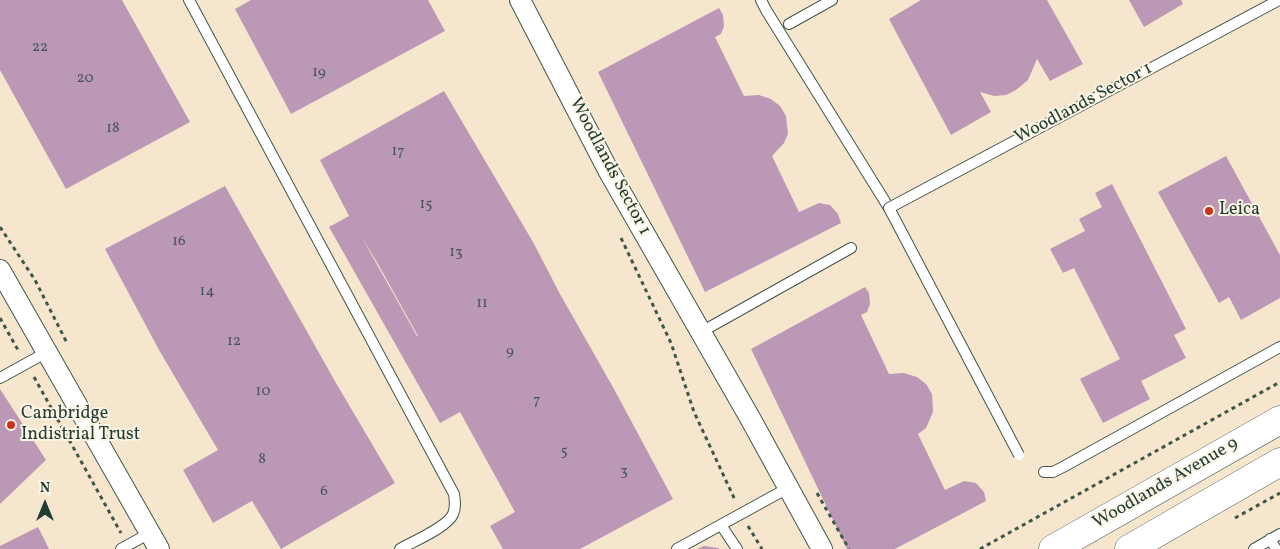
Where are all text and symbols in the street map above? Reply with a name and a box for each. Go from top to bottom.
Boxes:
house number: 22 [32,39,48,57]
street label: Woodlands Sector 1 [1011,59,1157,149]
house number: 19 [312,64,326,82]
house number: 20 [77,70,93,88]
street label: Woodlands Sector 1 [564,94,654,240]
house number: 18 [106,120,120,138]
house number: 17 [391,143,405,161]
house number: 15 [419,196,433,214]
place label: Leica [1219,200,1260,222]
marker: Leica [1203,205,1215,217]
house number: 16 [172,233,186,251]
house number: 13 [449,244,463,262]
house number: 14 [200,283,214,301]
house number: 11 [476,295,488,313]
house number: 12 [227,333,241,351]
house number: 9 [506,343,514,361]
house number: 10 [256,383,270,401]
house number: 7 [533,392,541,410]
place label: Cambridge Indistrial Trust [21,404,140,446]
marker: Cambridge Indistrial Trust [5,419,17,431]
street label: Woodlands Avenue 9 [1089,434,1243,534]
house number: 5 [560,443,568,461]
house number: 8 [258,451,266,469]
house number: 3 [620,463,628,481]
north arrow [20,479,70,529]
text: N [40,479,50,498]
house number: 6 [320,483,328,501]

